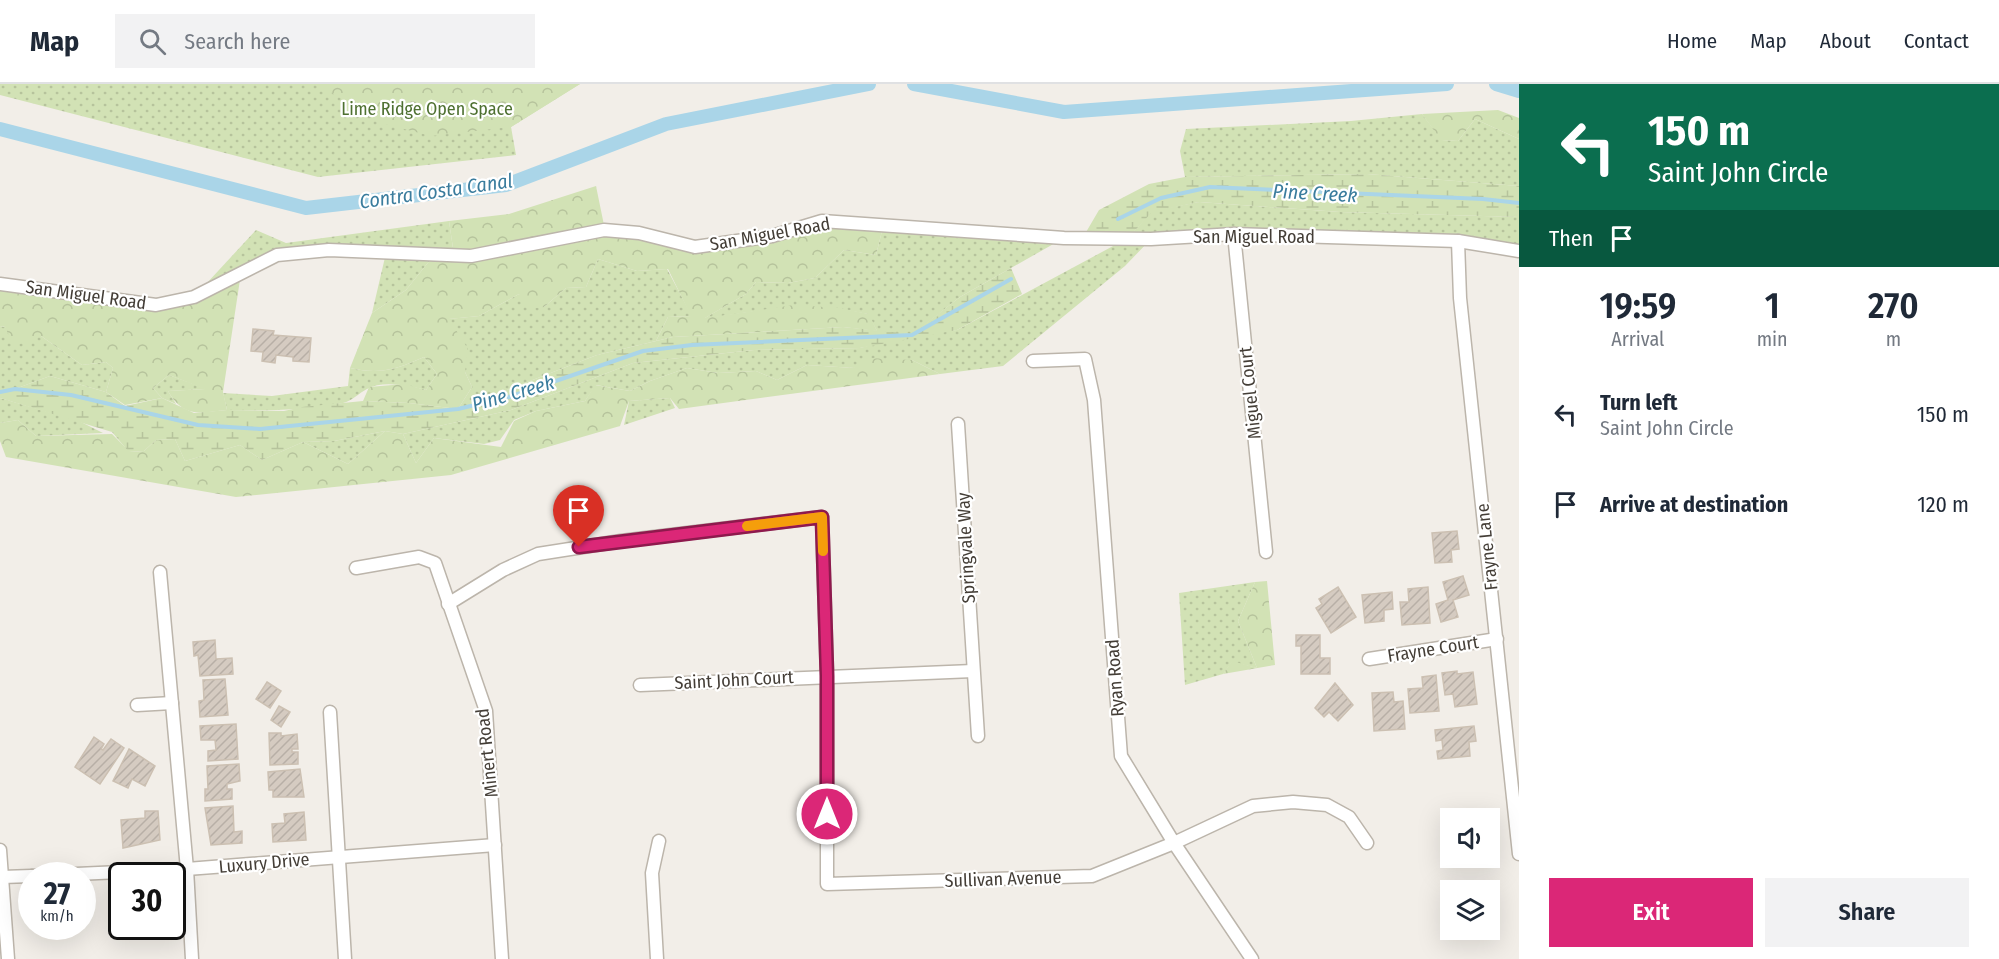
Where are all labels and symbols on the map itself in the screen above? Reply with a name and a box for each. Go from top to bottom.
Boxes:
park label: Lime Ridge Open Space [341,98,513,120]
water label: Contra Costa Canal [358,168,514,214]
water label: Pine Creek [1272,179,1358,207]
street label: San Miguel Road [708,213,832,255]
street label: San Miguel Road [1193,226,1315,248]
street label: San Miguel Road [24,276,148,314]
street label: Miguel Court [1234,346,1266,440]
water label: Pine Creek [469,370,557,416]
pin [553,485,604,547]
street label: Springvale Way [952,492,980,604]
street label: Frayne Lane [1471,502,1502,592]
street label: Frayne Court [1386,631,1480,667]
street label: Ryan Road [1101,639,1129,717]
street label: Saint John Court [674,666,794,694]
street label: Minert Road [471,707,503,799]
position arrow [795,782,859,846]
street label: Luxury Drive [218,848,310,878]
speed limit sign: 30 [108,862,186,940]
street label: Sullivan Avenue [944,866,1062,892]

